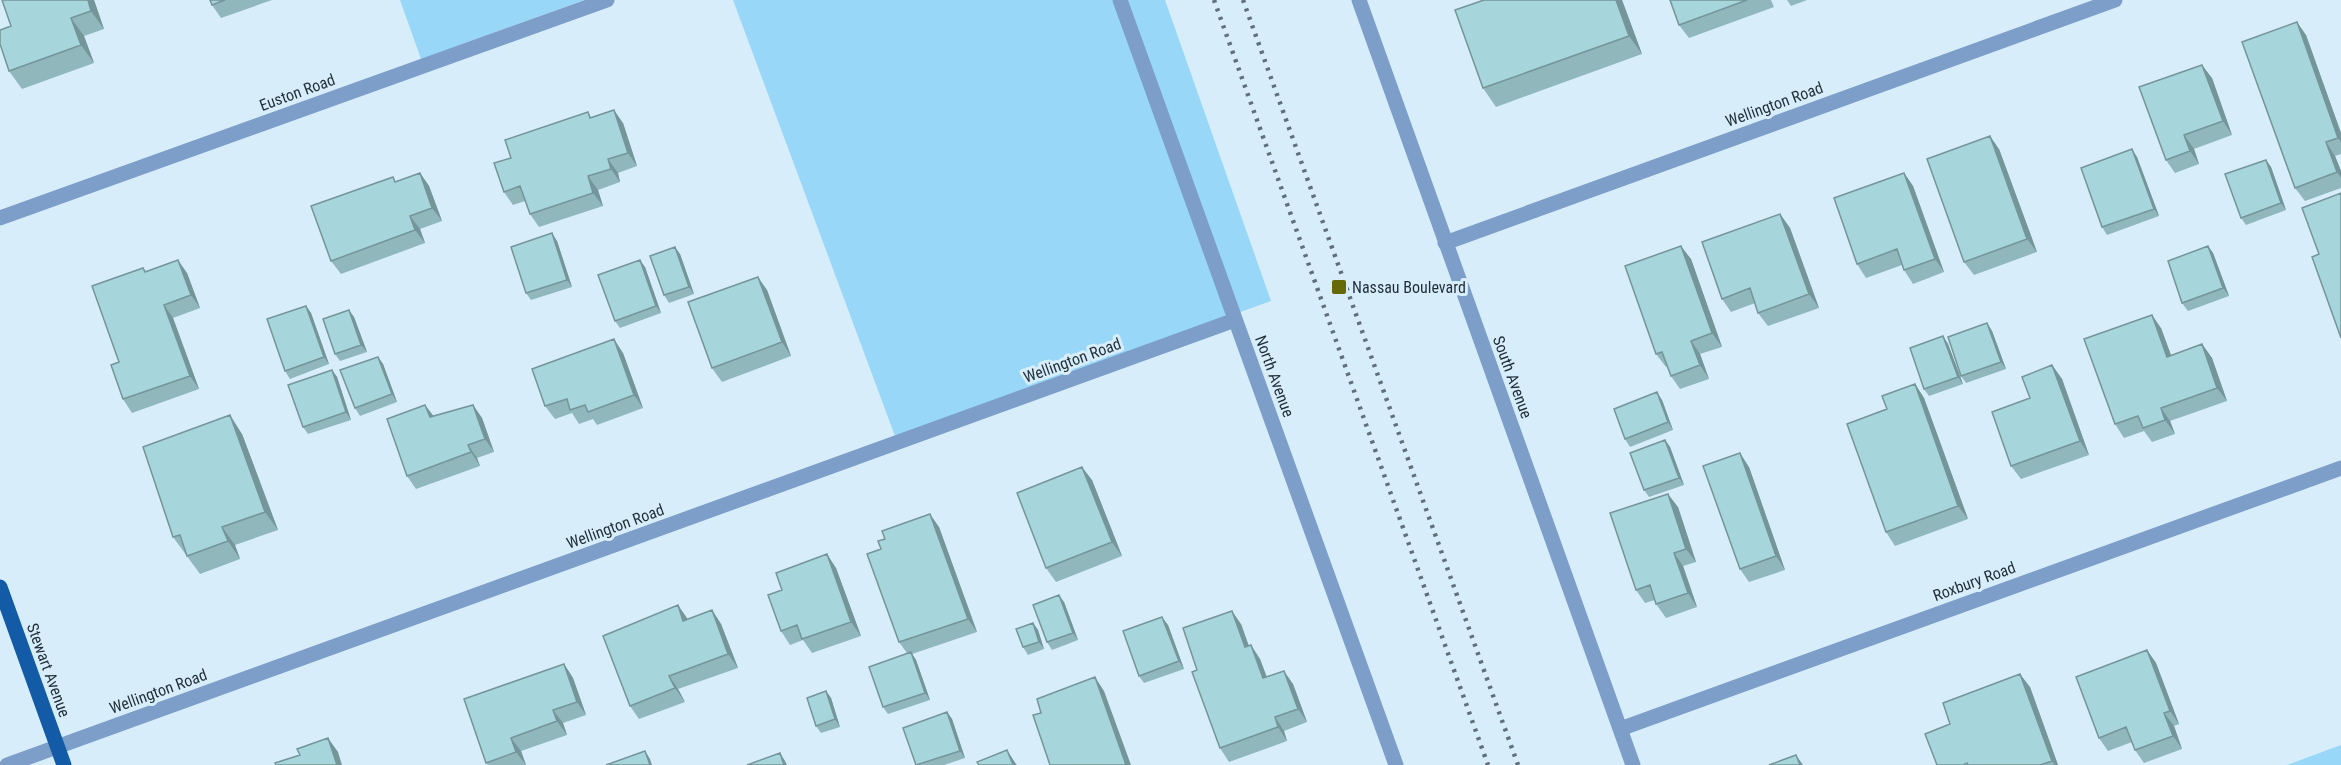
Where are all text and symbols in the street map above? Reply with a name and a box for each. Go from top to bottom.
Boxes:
street label: Euston Road [257,70,338,115]
street label: Wellington Road [1723,78,1825,131]
marker: Nassau Boulevard [1330,278,1348,296]
place label: Nassau Boulevard [1352,278,1466,297]
street label: North Avenue [1251,333,1298,420]
street label: South Avenue [1489,333,1536,421]
street label: Wellington Road [1021,334,1123,387]
street label: Wellington Road [564,500,666,553]
street label: Roxbury Road [1930,558,2018,605]
street label: Stewart Avenue [23,621,74,720]
street label: Wellington Road [107,665,209,718]

